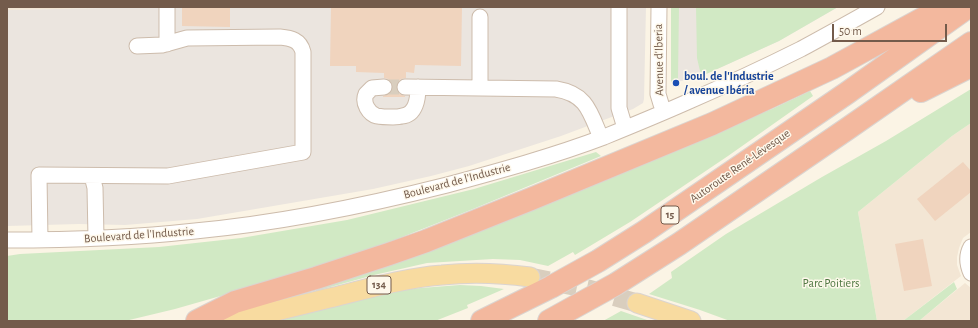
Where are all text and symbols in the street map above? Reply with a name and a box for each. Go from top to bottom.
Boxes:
scale bar [834,16,949,42]
street label: Avenue d'Iberia [651,24,667,96]
text: 50 m [839,25,862,37]
place label: boul. de l'Industrie / avenue Ibéria [684,69,774,97]
marker: boul. de l'Industrie / avenue Ibéria [671,78,681,88]
street label: Autoroute René-Lévesque [687,126,793,206]
street label: Boulevard de l'Industrie [402,160,512,202]
road number: 15 [661,206,679,224]
street label: Boulevard de l'Industrie [84,224,194,246]
road number: 134 [367,276,391,294]
park label: Parc Poitiers [803,276,859,290]

